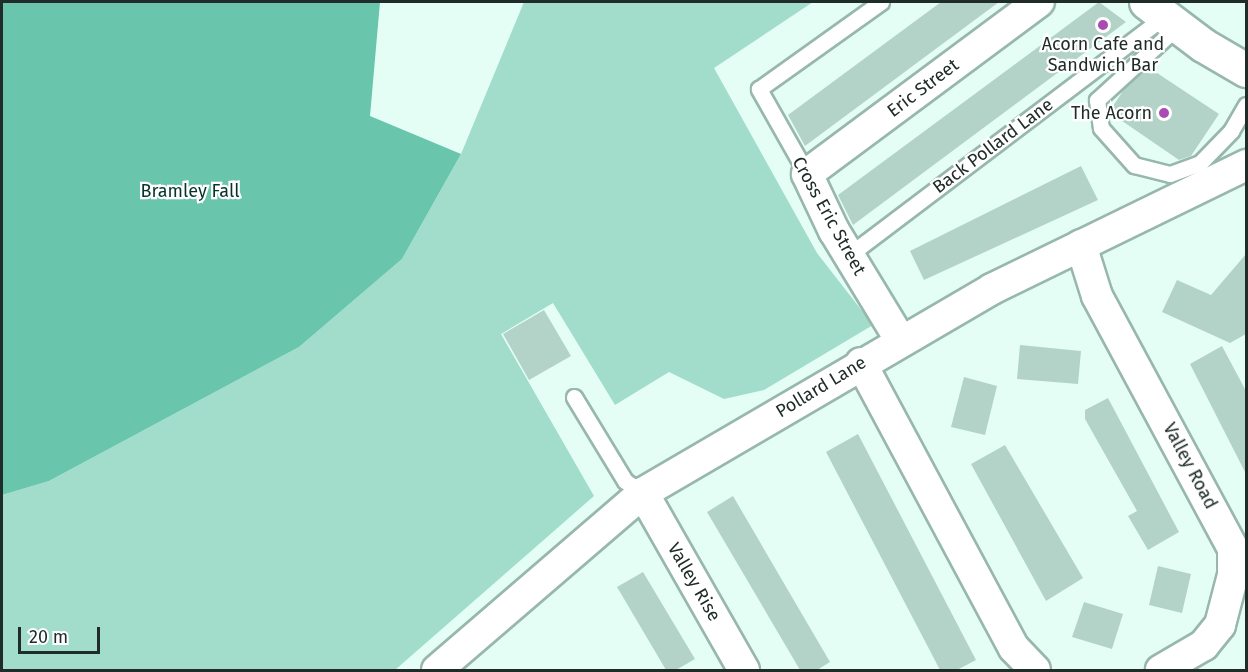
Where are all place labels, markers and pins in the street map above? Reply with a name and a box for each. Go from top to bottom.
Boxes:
marker: Acorn Cafe and Sandwich Bar [1096,18,1110,32]
place label: Acorn Cafe and Sandwich Bar [1042,34,1164,76]
place label: The Acorn [1071,102,1152,124]
marker: The Acorn [1157,106,1171,120]

